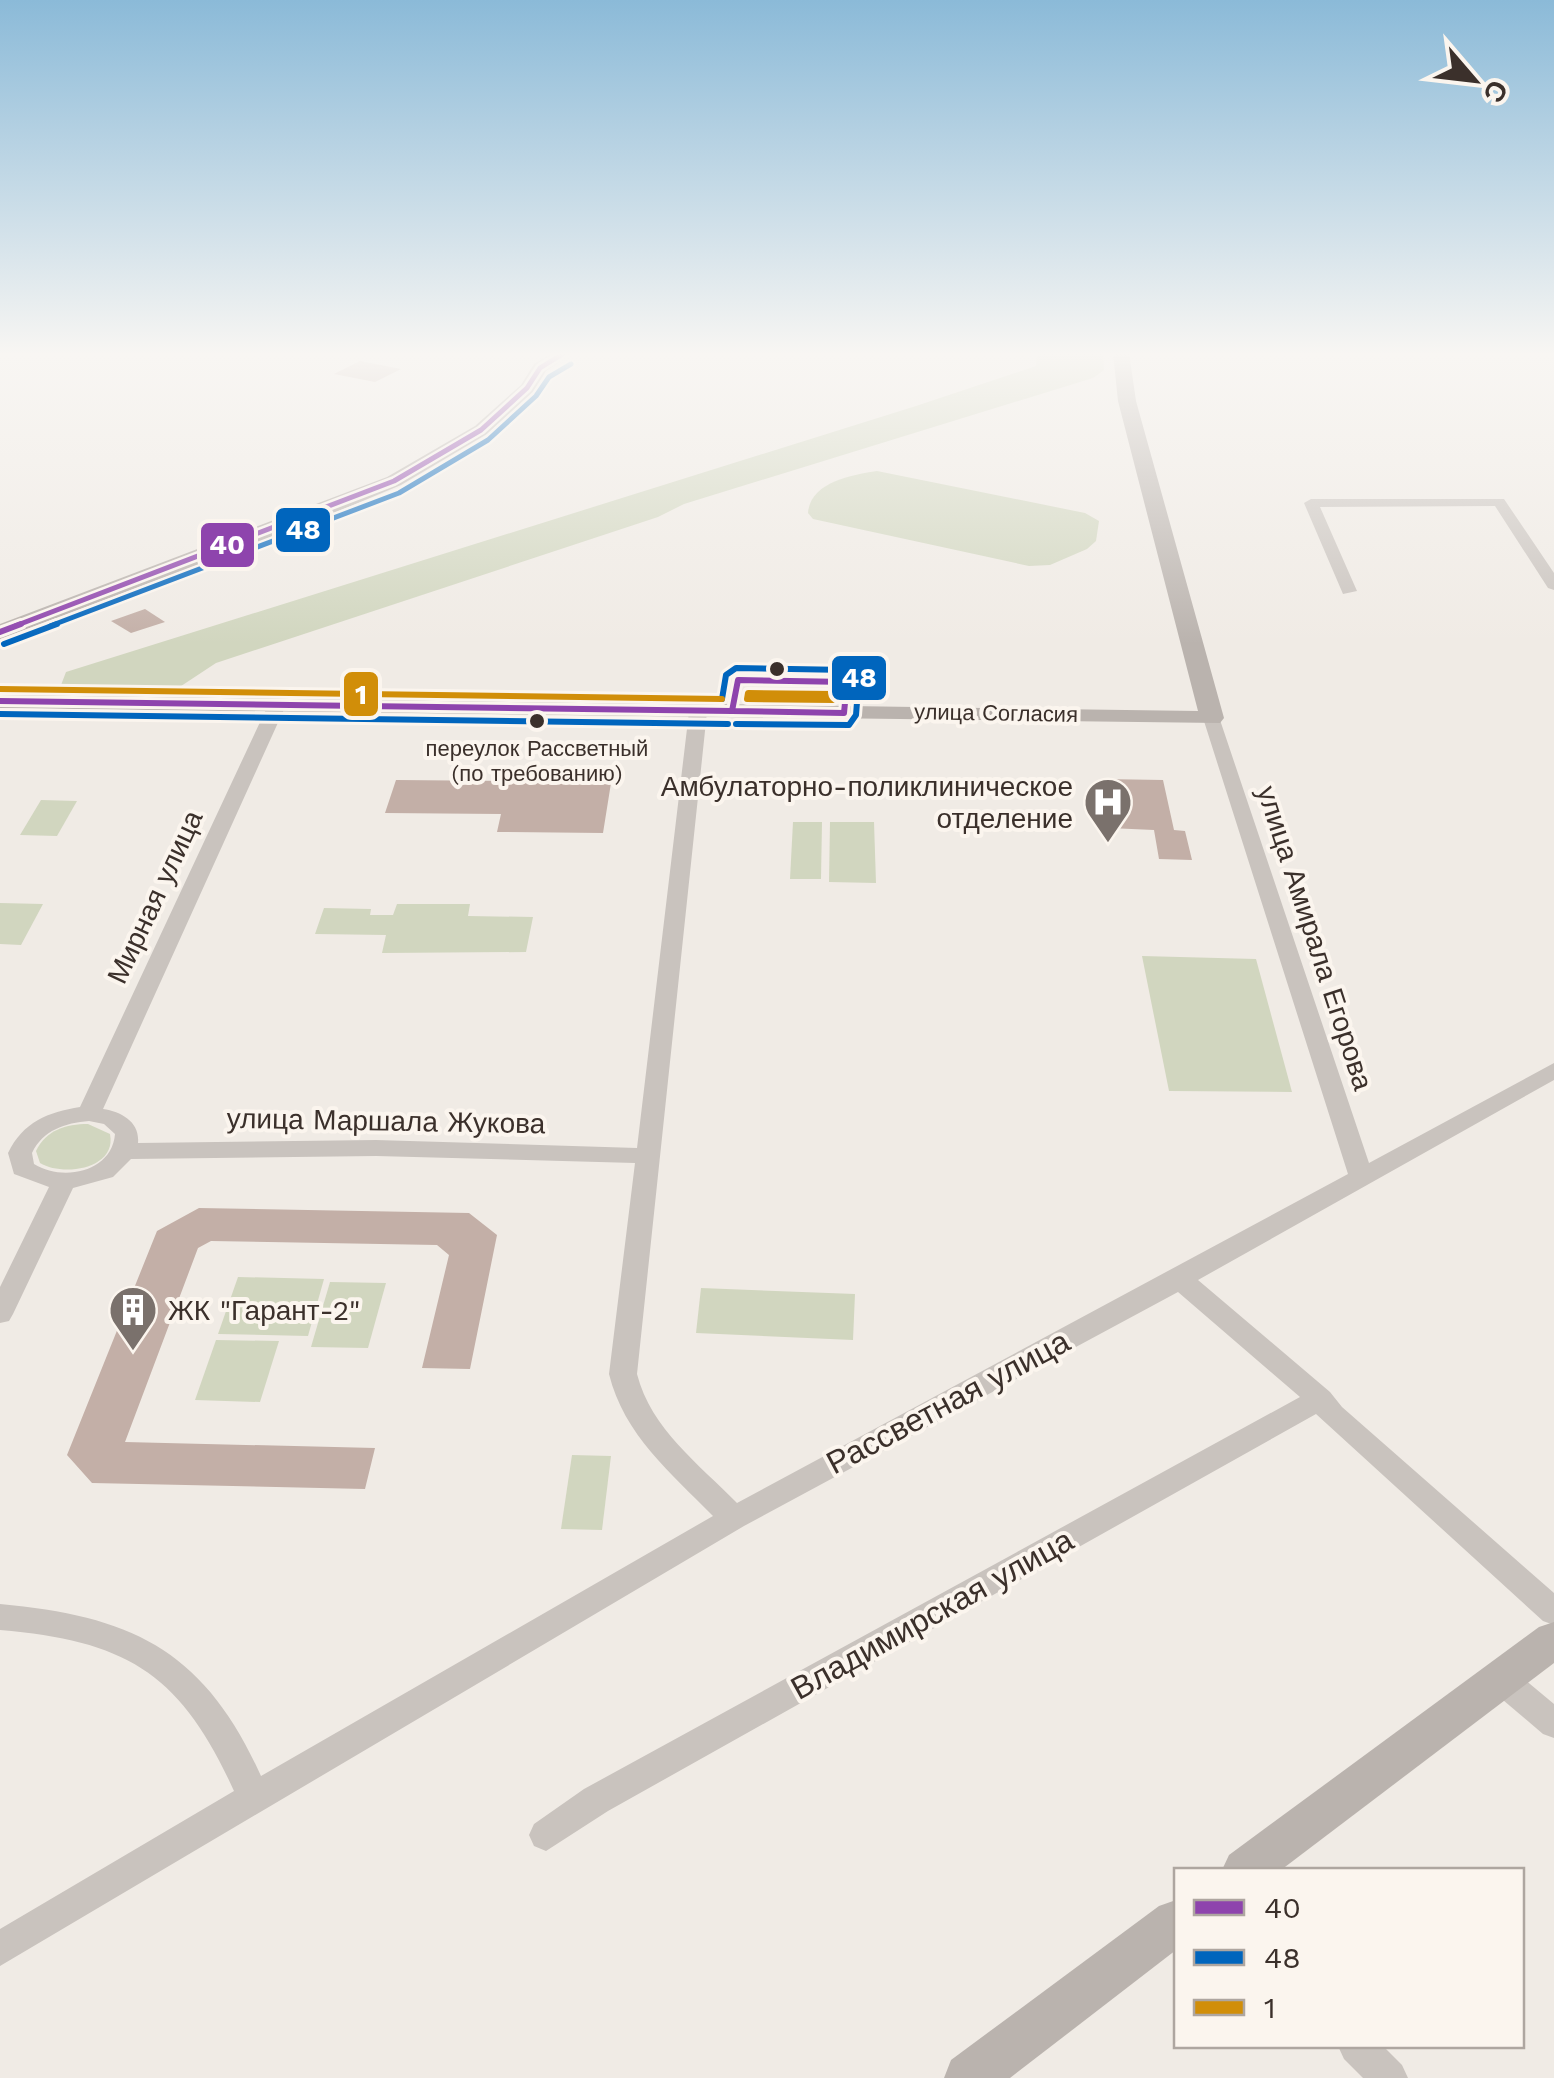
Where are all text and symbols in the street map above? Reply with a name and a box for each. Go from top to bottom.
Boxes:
north arrow [1424,30,1524,130]
text: С [1476,75,1515,108]
line badge: 48 [274,506,332,554]
text: 48 [285,513,321,546]
line badge: 40 [199,521,256,569]
text: 40 [209,528,245,561]
line badge: 48 [830,654,888,702]
unlabelled marker [767,659,787,679]
text: 48 [841,661,877,694]
line badge: 1 [342,670,380,718]
text: 1 [355,678,367,711]
street label: улица Согласия [914,699,1078,727]
marker: переулок Рассветный (по требованию) [527,711,547,731]
place label: переулок Рассветный (по требованию) [426,736,648,786]
place label: Амбулаторно-поликлиническое отделение [661,770,1073,835]
hospital icon: Амбулаторно-поликлиническое отделение [1082,776,1134,844]
street label: улица Амирала Егорова [1250,782,1380,1095]
street label: Мирная улица [100,805,210,989]
street label: улица Маршала Жукова [226,1102,546,1140]
building icon: ЖК "Гарант-2" [107,1284,159,1352]
place label: ЖК "Гарант-2" [168,1294,360,1327]
street label: Рассветная улица [820,1322,1076,1482]
street label: Владимирская улица [784,1521,1080,1707]
legend [1174,1868,1524,2048]
text: 40 [1264,1890,1301,1925]
text: 48 [1264,1940,1301,1975]
text: 1 [1264,1990,1276,2025]

